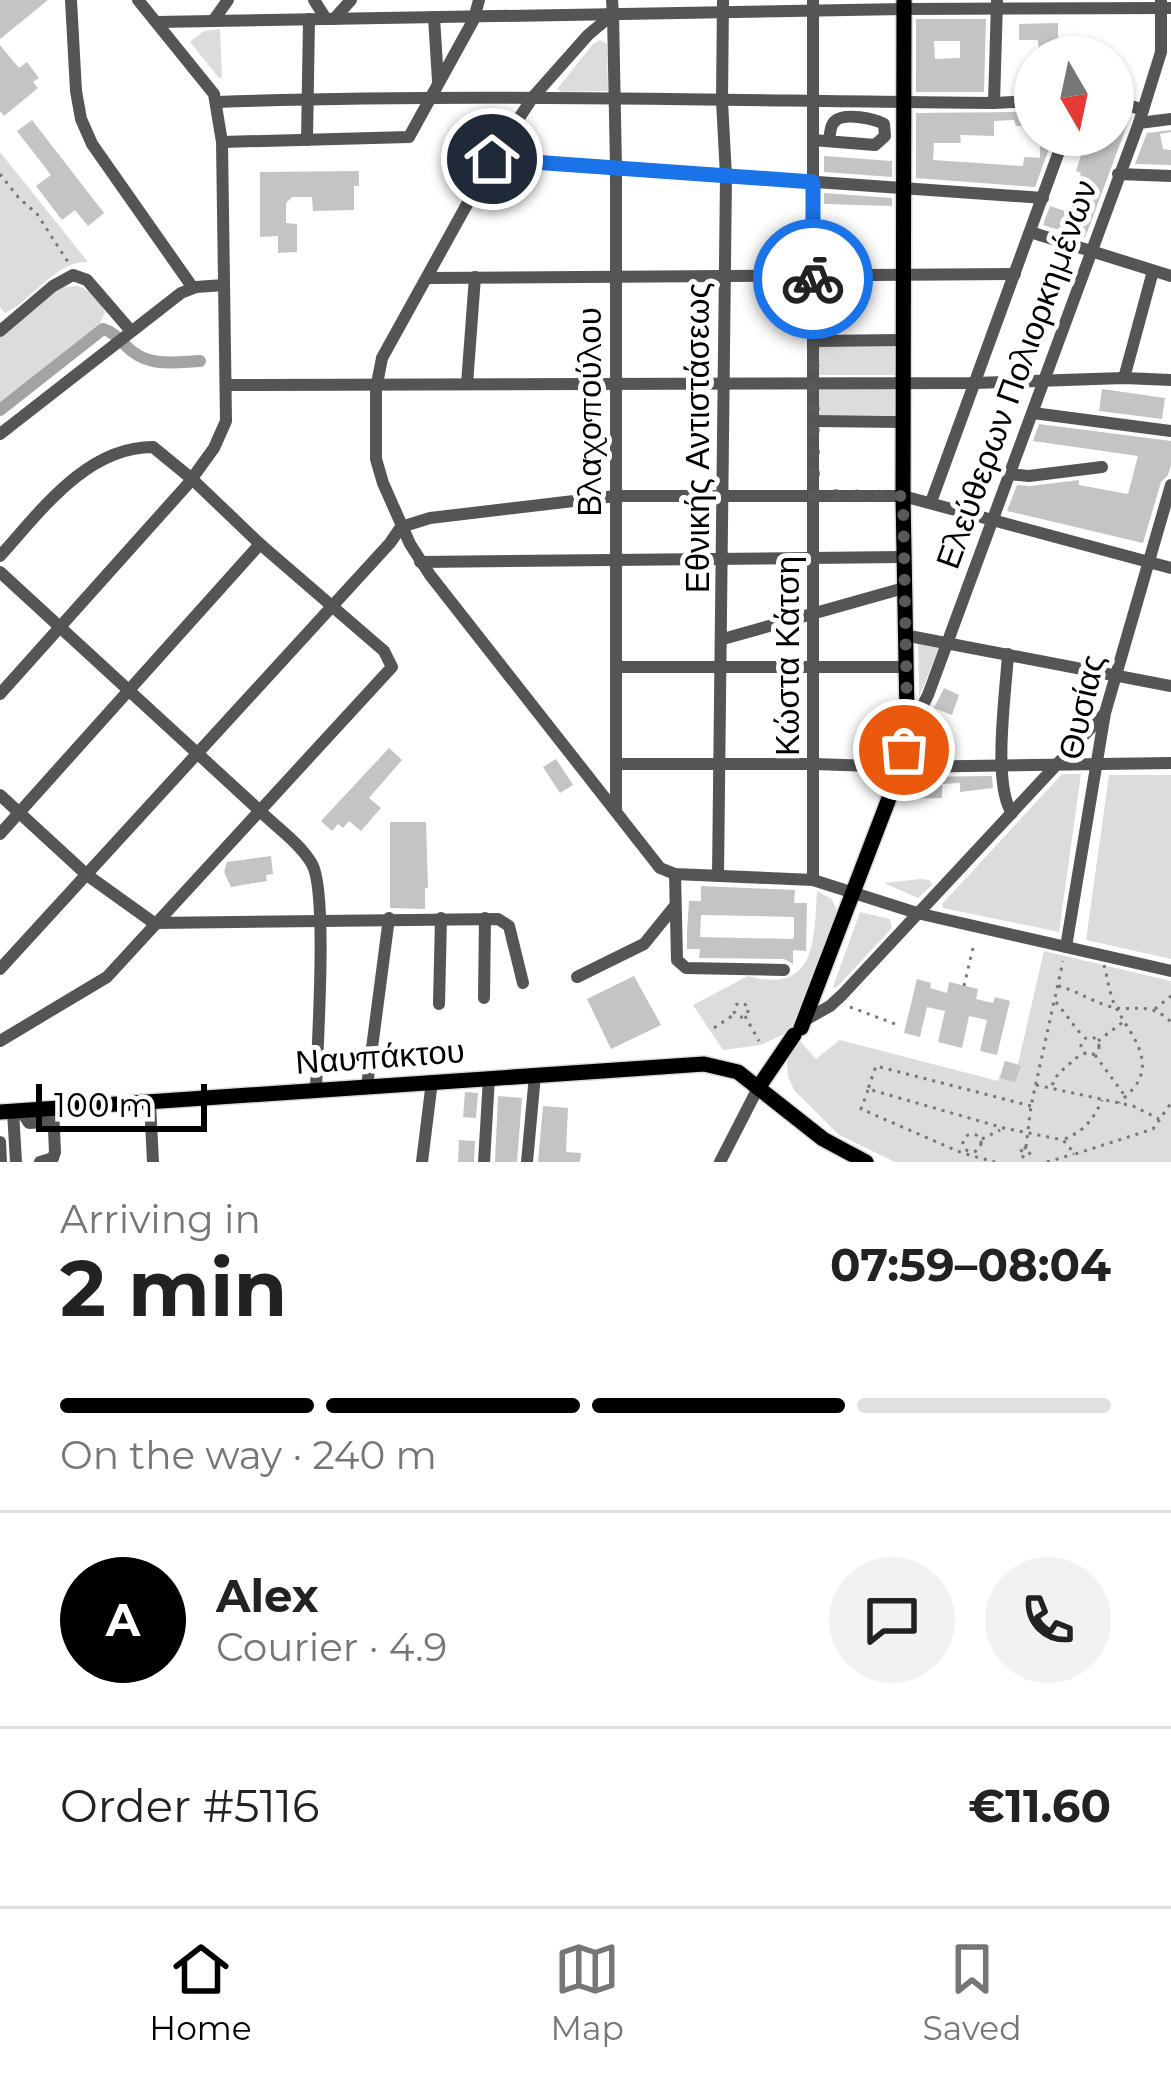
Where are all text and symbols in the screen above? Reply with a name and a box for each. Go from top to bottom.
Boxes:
north arrow [1014,36,1134,156]
map controls [1014,36,1134,156]
pin [441,108,543,210]
icon: home [459,126,525,192]
street label: Ελεύθερων Πολιορκημένων [927,174,1105,574]
courier [753,219,873,339]
icon: bike [780,246,846,312]
street label: Εθνικής Αντιστάσεως [677,283,717,593]
street label: Βλαχοπούλου [569,307,609,517]
street label: Κώστα Κάτση [767,556,807,756]
street label: Θυσίας [1050,651,1112,763]
pin [853,699,955,801]
icon: bag [871,717,937,783]
street label: Ναυπάκτου [294,1030,466,1082]
scale bar [36,1078,207,1131]
text: 100 m [54,1085,153,1125]
text: Arriving in [60,1195,261,1243]
text: 07:59–08:04 [830,1237,1111,1292]
text: 2 min [60,1240,287,1336]
text: On the way · 240 m [60,1431,437,1479]
button: chat [829,1557,955,1683]
button: phone [985,1557,1111,1683]
text: Alex [216,1568,319,1623]
text: A [106,1592,140,1647]
text: Courier · 4.9 [216,1623,447,1671]
text: Order #5116 [60,1778,319,1833]
text: €11.60 [968,1778,1111,1833]
tab: Home [149,1936,252,2048]
tab: Map [550,1936,624,2048]
tab: Saved [923,1936,1022,2048]

